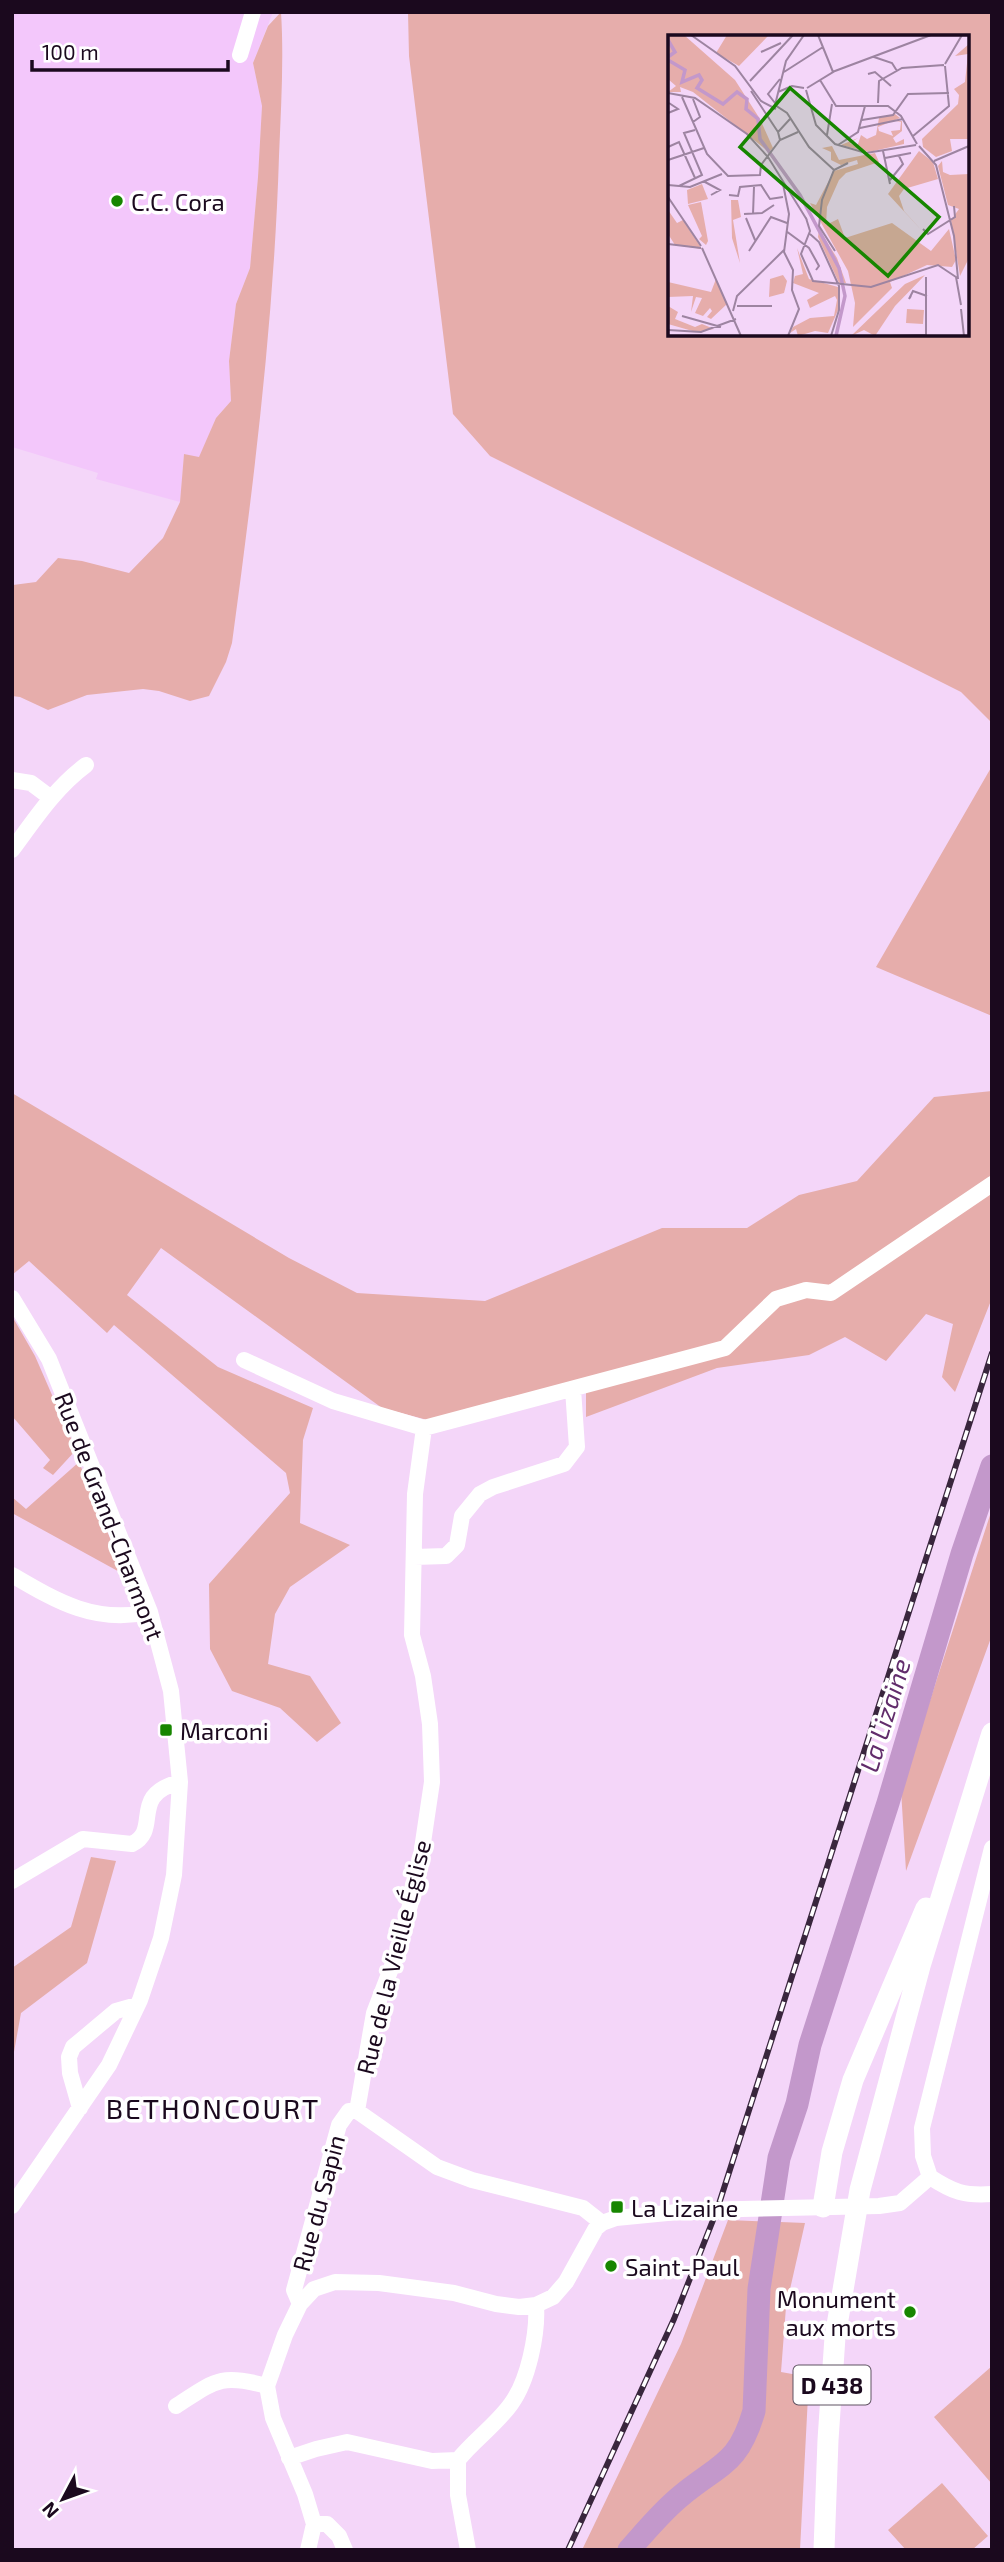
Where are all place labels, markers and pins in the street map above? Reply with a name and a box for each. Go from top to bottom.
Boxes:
place label: C.C. Cora [131,187,225,216]
marker: C.C. Cora [109,193,125,209]
place label: Marconi [180,1716,269,1745]
marker: Marconi [158,1722,174,1738]
place label: La Lizaine [631,2193,738,2222]
marker: La Lizaine [609,2199,625,2215]
place label: Saint-Paul [625,2252,739,2281]
marker: Saint-Paul [603,2258,619,2274]
place label: Monument aux morts [777,2284,896,2341]
marker: Monument aux morts [902,2304,918,2320]

